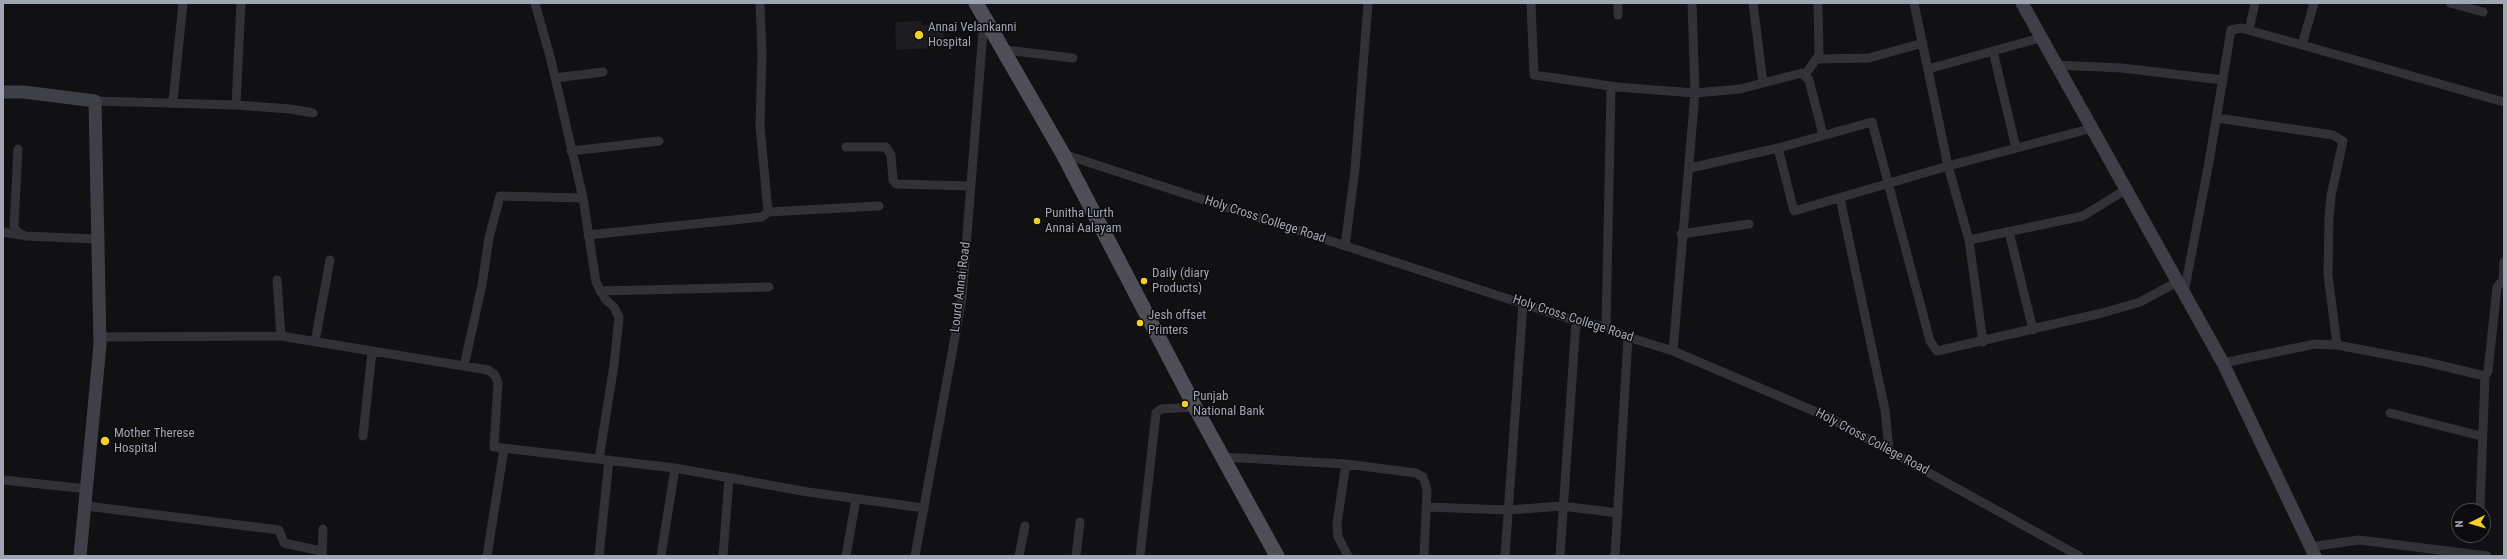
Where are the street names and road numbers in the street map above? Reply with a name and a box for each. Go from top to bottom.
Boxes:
street label: Holy Cross College Road [1203,193,1327,247]
street label: Lourd Annai Road [948,241,974,333]
street label: Holy Cross College Road [1511,292,1635,346]
street label: Holy Cross College Road [1813,406,1931,478]

